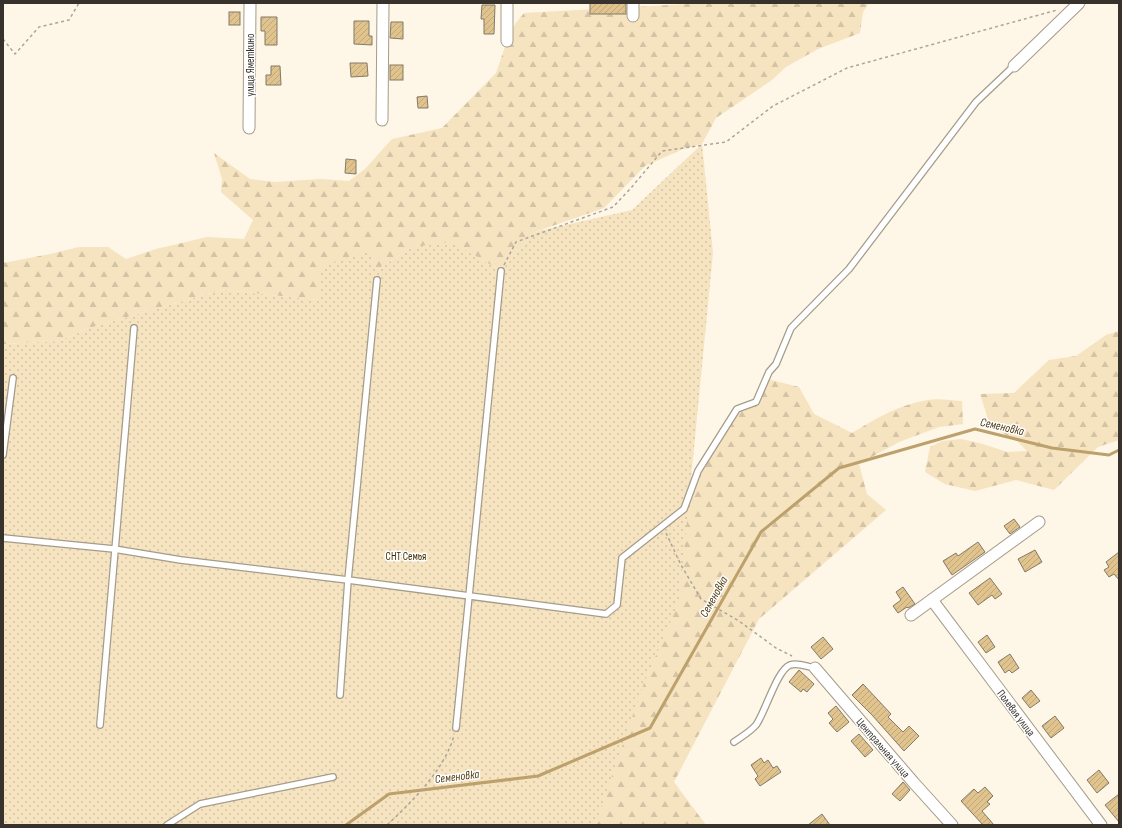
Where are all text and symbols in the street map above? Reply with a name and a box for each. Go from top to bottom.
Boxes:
street label: улица Яметкино [244,33,257,97]
water label: Семеновка [979,415,1026,439]
park label: СНТ Семья [386,550,426,563]
water label: Семеновка [697,574,731,620]
street label: Полевая улица [994,687,1038,739]
street label: Центральная улица [854,715,912,781]
water label: Семеновка [434,767,480,787]

